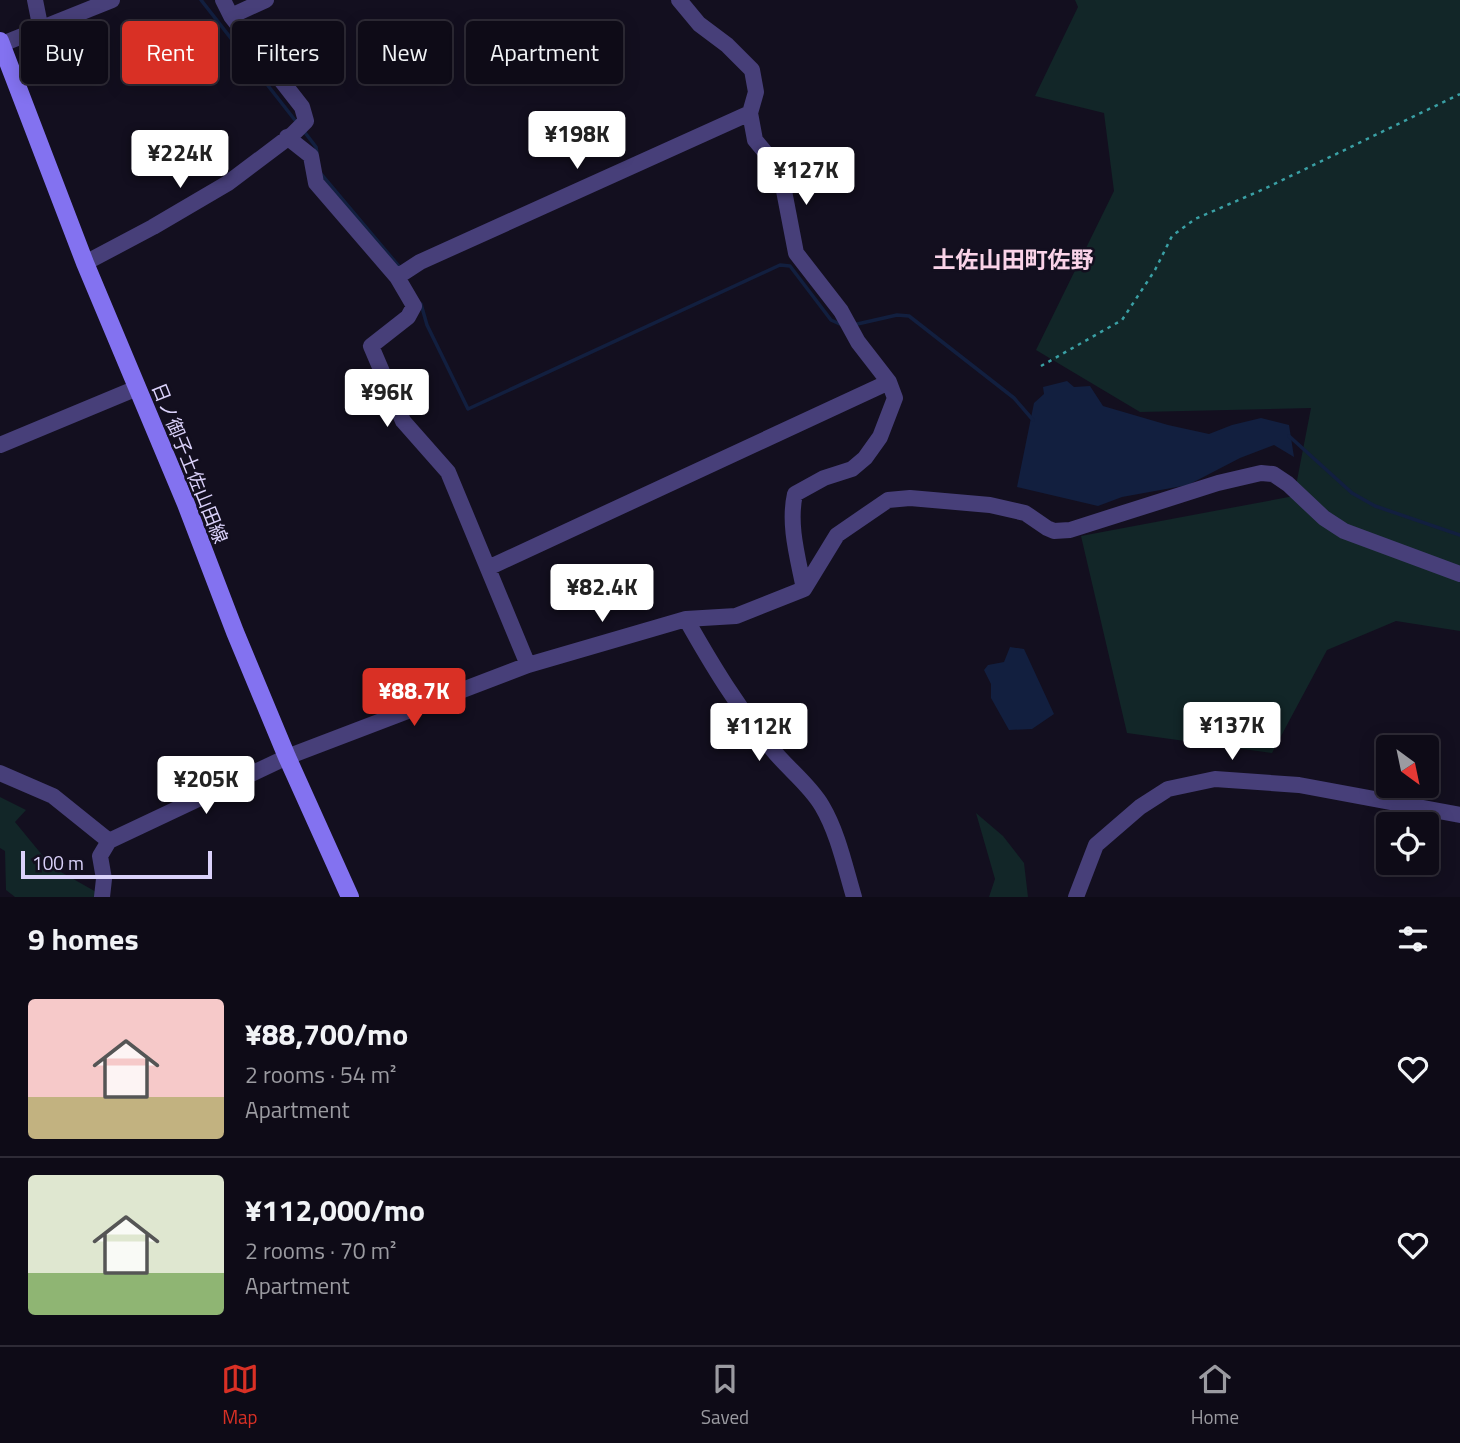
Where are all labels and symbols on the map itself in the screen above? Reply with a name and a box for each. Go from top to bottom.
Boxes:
pin: ¥198K [528,111,626,171]
pin: ¥224K [131,130,229,190]
pin: ¥127K [757,148,855,207]
district label: 土佐山田町佐野 [933,242,1094,277]
pin: ¥96K [346,370,428,429]
street label: 日ノ御子土佐山田線 [145,378,236,548]
pin: ¥82.4K [545,564,659,624]
pin: ¥88.7K [357,668,471,728]
pin: ¥137K [1183,702,1281,762]
pin: ¥112K [710,704,808,763]
north arrow [1376,735,1438,798]
pin: ¥205K [157,756,255,816]
scale bar [21,848,212,880]

